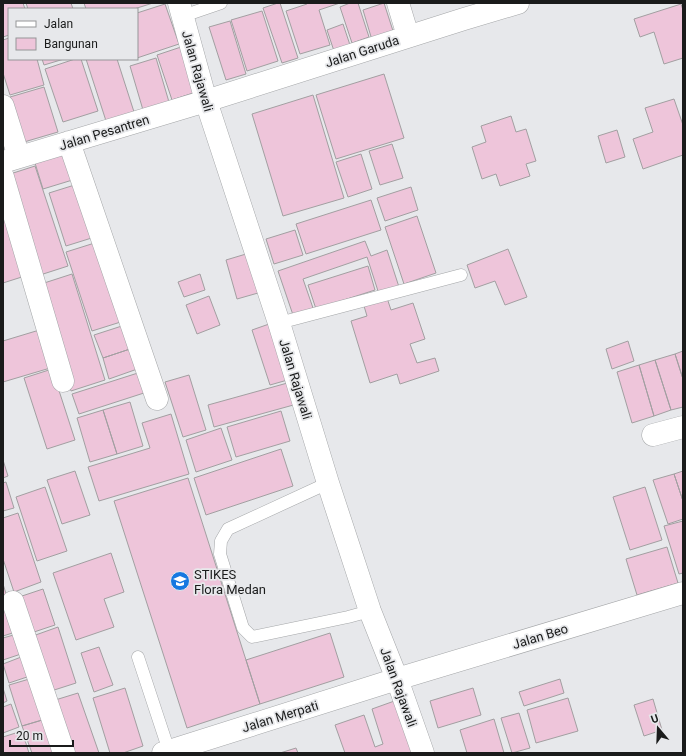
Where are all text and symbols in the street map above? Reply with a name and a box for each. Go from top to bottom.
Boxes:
legend [8,8,138,60]
text: Jalan [44,17,73,31]
street label: Jalan Rajawali [179,29,216,113]
street label: Jalan Garuda [323,32,401,70]
text: Bangunan [44,37,98,51]
street label: Jalan Pesantren [57,112,151,153]
street label: Jalan Rajawali [276,337,315,421]
place label: STIKES Flora Medan [194,567,266,597]
school or university icon: STIKES Flora Medan [169,570,191,592]
street label: Jalan Beo [511,621,570,652]
street label: Jalan Rajawali [377,645,420,729]
street label: Jalan Merpati [240,698,320,735]
north arrow [638,708,678,748]
text: U [649,712,660,726]
scale bar [10,722,73,748]
text: 20 m [16,729,43,743]

